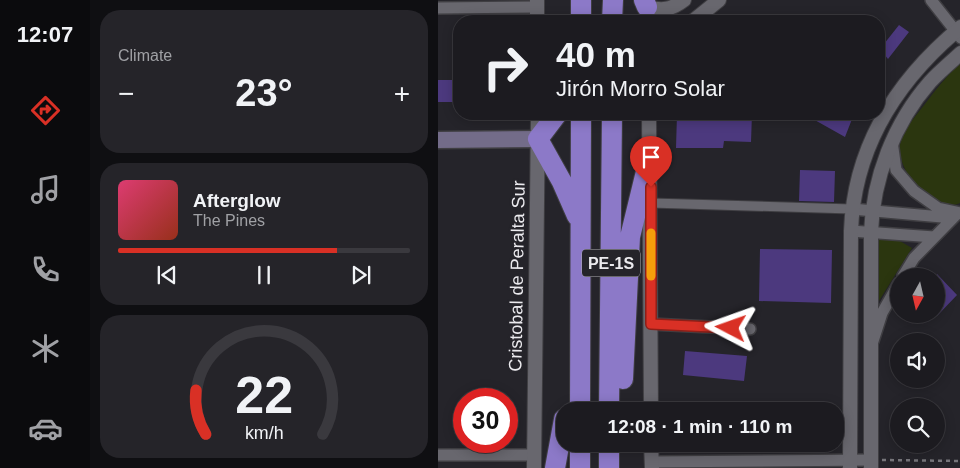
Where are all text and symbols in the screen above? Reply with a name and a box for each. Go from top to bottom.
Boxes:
text: 12:07 [17,22,73,47]
icon: right [473,35,538,100]
text: 40 m [556,35,636,74]
text: Climate [118,47,172,64]
text: 23° [235,72,293,114]
text: Jirón Morro Solar [556,76,725,101]
text: − [118,78,134,109]
text: + [394,78,410,109]
icon: directions [28,93,63,128]
pin [630,136,672,187]
icon: arrive [637,143,665,171]
icon: music [28,172,63,207]
street label: Cristobal de Peralta Sur [505,180,529,372]
text: Afterglow [193,190,281,211]
text: The Pines [193,212,265,229]
road number: PE-1S [582,250,640,276]
icon: phone [28,252,63,287]
icon: previous [153,261,181,289]
icon: pause [250,261,278,289]
icon: next [347,261,375,289]
north arrow [890,268,946,322]
map controls [890,268,945,453]
position arrow [704,301,756,353]
icon: climate [28,331,63,366]
button: sound [890,333,945,388]
text: 22 [235,366,293,424]
speed limit sign: 30 [453,388,518,453]
button: search [890,398,945,453]
icon: car [28,411,63,446]
text: 12:08 · 1 min · 110 m [608,416,792,437]
text: km/h [245,423,283,443]

